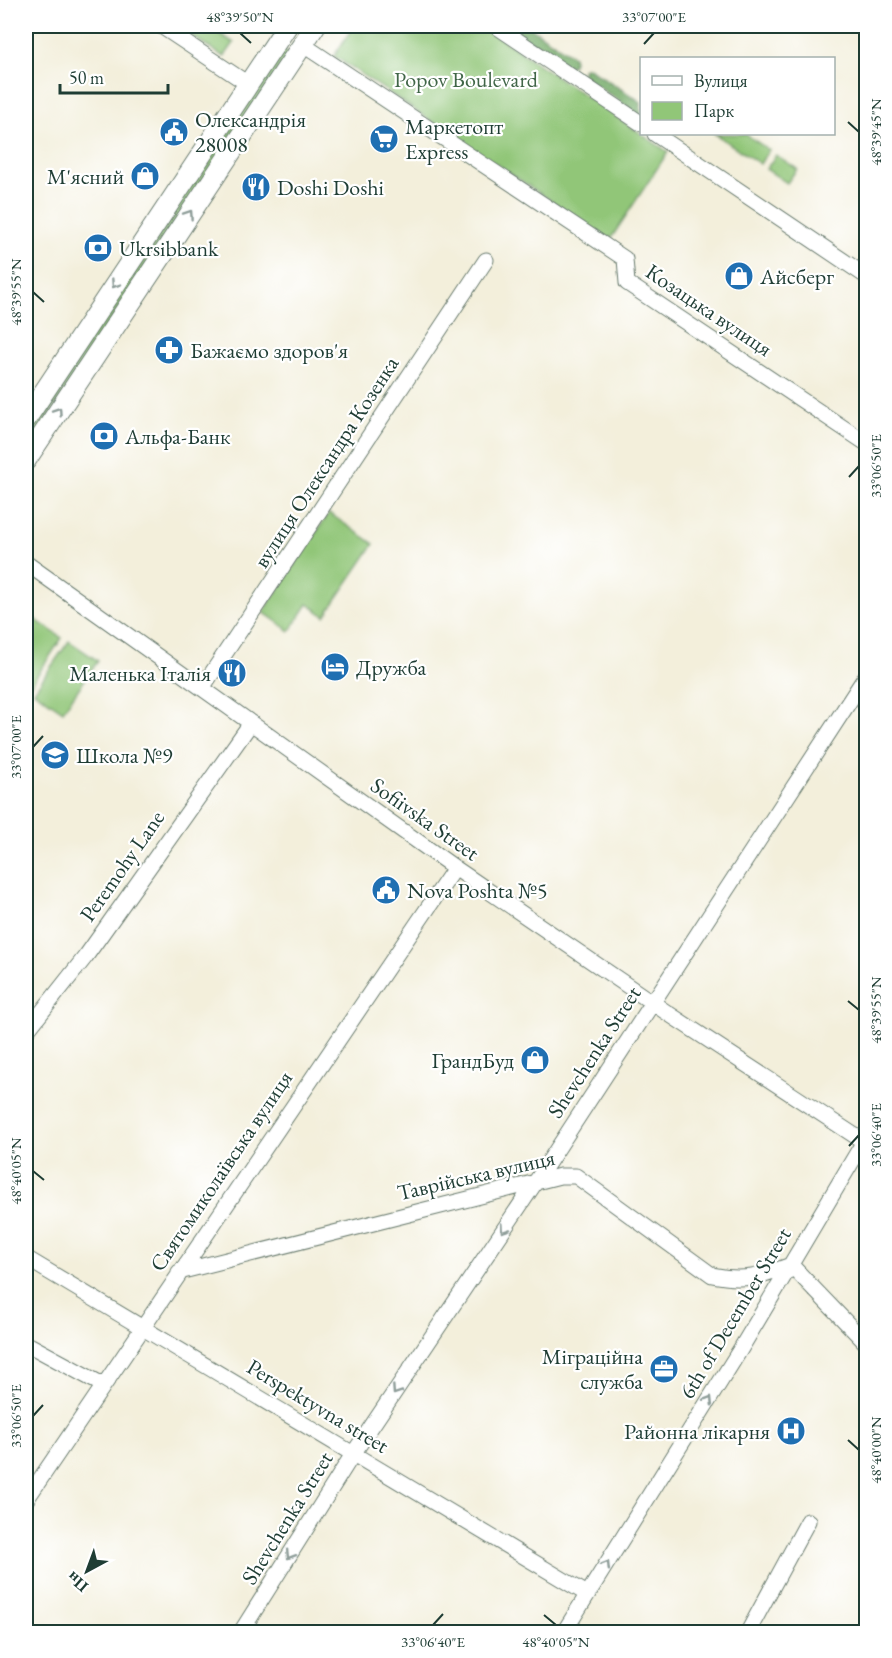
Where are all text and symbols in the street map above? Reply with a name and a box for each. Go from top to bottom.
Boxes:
text: 48°39'50"N [206,7,274,26]
text: 33°07'00"E [622,7,687,26]
scale bar [60,57,168,95]
legend [640,57,835,135]
park label: Popov Boulevard [394,65,539,94]
text: 50 m [69,66,104,89]
text: Вулиця [694,69,747,92]
text: 48°39'45"N [866,98,885,166]
text: Парк [694,99,734,122]
place label: Олександрія 28008 [195,105,306,159]
place label: Маркетопт Express [405,112,503,166]
public building icon: Олександрія 28008 [158,116,190,148]
supermarket icon: Маркетопт Express [368,123,400,155]
shop icon: М'ясний [129,160,161,192]
place label: М'ясний [47,162,124,191]
restaurant icon: Doshi Doshi [240,171,272,203]
place label: Doshi Doshi [277,173,384,202]
one-way arrow [182,210,194,220]
bank icon: Ukrsibbank [82,232,114,264]
place label: Ukrsibbank [119,234,219,263]
street label: Козацька вулиця [640,257,778,363]
text: 48°39'55"N [6,258,25,326]
shop icon: Айсберг [723,260,755,292]
place label: Айсберг [759,262,834,291]
one-way arrow [111,277,122,288]
pharmacy icon: Бажаємо здоров'я [153,334,185,366]
place label: Бажаємо здоров'я [190,336,348,365]
street label: вулиця Олександра Козенка [247,351,405,573]
one-way arrow [51,407,62,418]
bank icon: Альфа-Банк [88,420,120,452]
place label: Альфа-Банк [124,422,231,451]
text: 33°06'50"E [866,433,885,498]
hotel icon: Дружба [319,651,351,683]
place label: Дружба [356,653,426,682]
restaurant icon: Маленька Італія [216,657,248,689]
place label: Маленька Італія [69,659,211,688]
text: 33°07'00"E [6,714,25,779]
school or university icon: Школа №9 [39,739,71,771]
place label: Школа №9 [76,741,173,770]
street label: Sofiivska Street [365,771,485,867]
street label: Peremohy Lane [73,804,171,927]
public building icon: Nova Poshta №5 [370,874,402,906]
place label: Nova Poshta №5 [407,876,548,905]
text: 48°39'55"N [866,976,885,1044]
street label: Shevchenka Street [541,980,647,1123]
shop icon: ГрандБуд [519,1044,551,1076]
place label: ГрандБуд [432,1046,514,1075]
street label: Святомиколаївська вулиця [143,1065,299,1277]
text: 33°06'40"E [866,1102,885,1167]
text: 48°40'05"N [6,1137,25,1205]
street label: Таврійська вулиця [394,1143,558,1207]
street label: 6th of December Street [672,1222,798,1404]
one-way arrow [500,1223,512,1233]
place label: Міграційна служба [542,1342,643,1396]
street label: Perspektyvna street [242,1352,394,1460]
office icon: Міграційна служба [648,1353,680,1385]
text: 33°06'50"E [6,1383,25,1448]
one-way arrow [392,1384,403,1395]
one-way arrow [702,1395,713,1406]
hospital icon: Районна лікарня [775,1415,807,1447]
text: 48°40'00"N [866,1416,885,1484]
place label: Районна лікарня [624,1417,770,1446]
street label: Shevchenka Street [235,1446,339,1590]
north arrow [57,1541,117,1601]
one-way arrow [286,1549,298,1559]
one-way arrow [598,1561,610,1571]
text: Пн [62,1567,93,1597]
text: 33°06'40"E [401,1632,466,1651]
text: 48°40'05"N [522,1632,590,1651]

